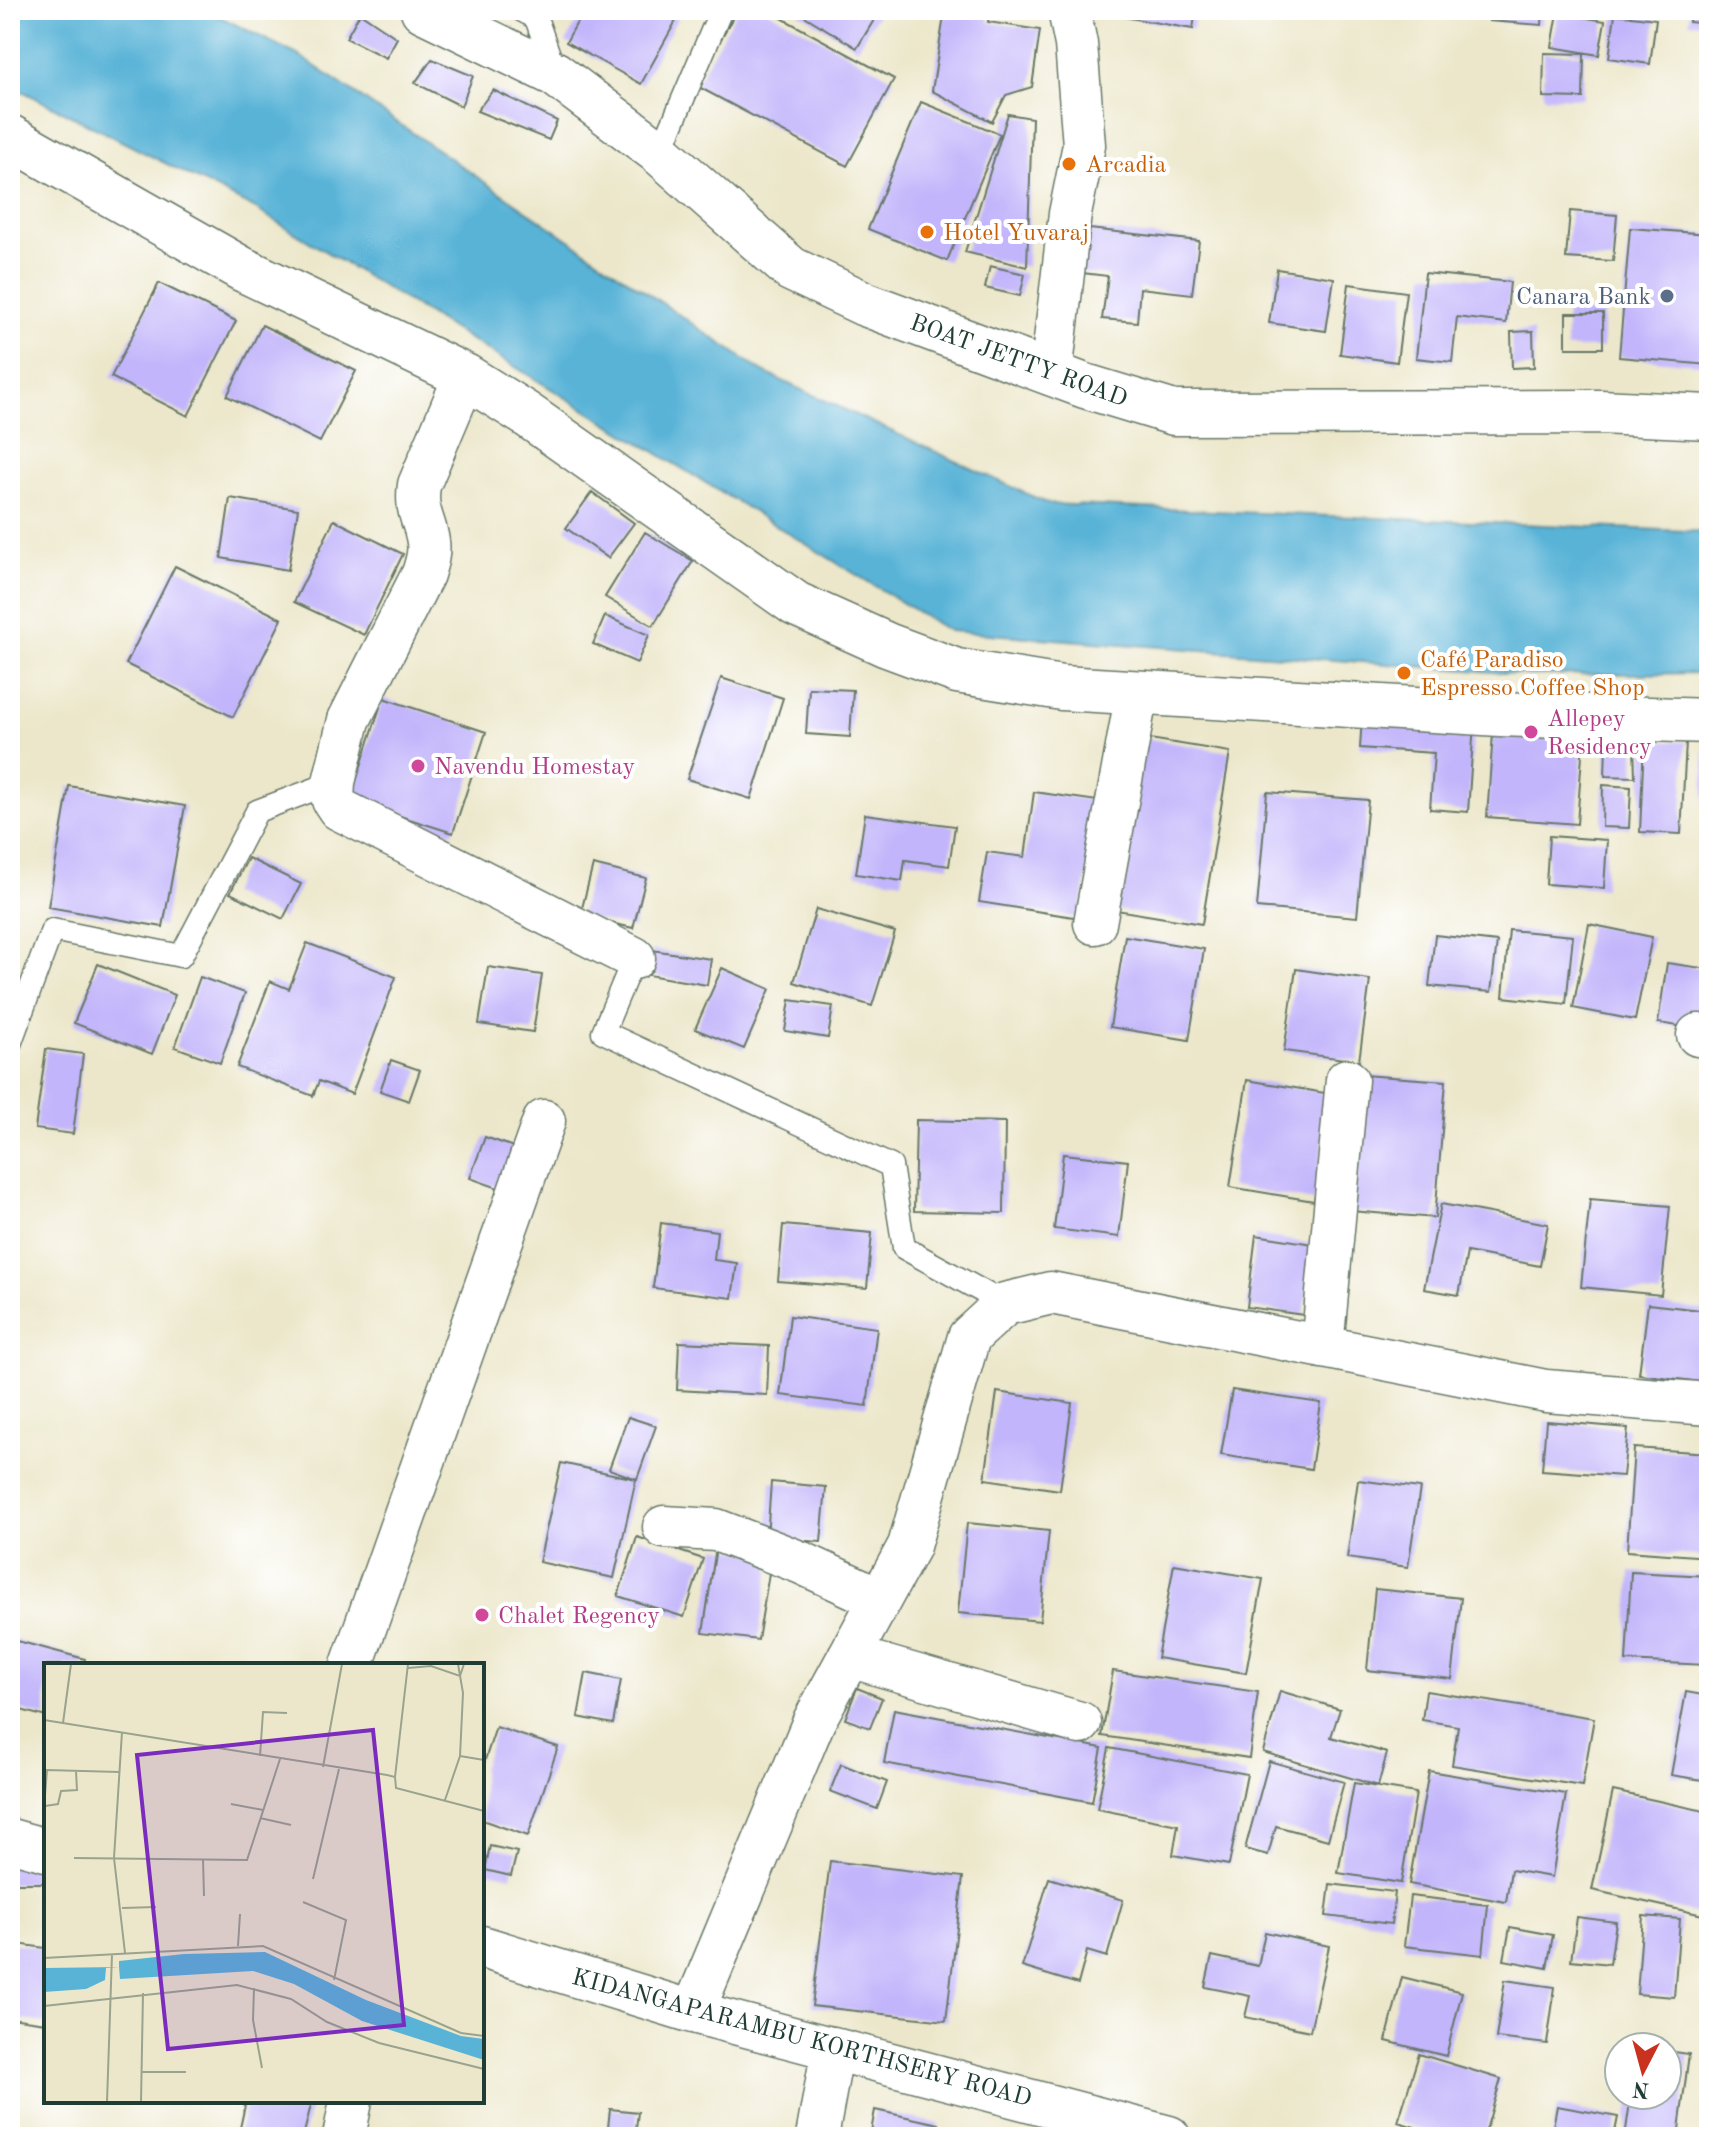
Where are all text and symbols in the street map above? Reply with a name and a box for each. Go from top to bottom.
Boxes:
place label: Arcadia [1085,154,1167,178]
marker: Arcadia [1060,155,1078,173]
place label: Hotel Yuvaraj [943,222,1089,246]
marker: Hotel Yuvaraj [918,223,936,241]
place label: Canara Bank [1516,286,1651,310]
marker: Canara Bank [1658,287,1676,305]
street label: BOAT JETTY ROAD [906,311,1130,412]
place label: Café Paradiso Espresso Coffee Shop [1420,649,1645,701]
marker: Café Paradiso Espresso Coffee Shop [1395,664,1413,682]
place label: Allepey Residency [1547,708,1652,760]
marker: Allepey Residency [1522,723,1540,741]
place label: Navendu Homestay [434,756,635,780]
marker: Navendu Homestay [409,757,427,775]
place label: Chalet Regency [498,1605,660,1629]
marker: Chalet Regency [473,1606,491,1624]
inset map [44,1663,484,2103]
street label: KIDANGAPARAMBU KORTHSERY ROAD [569,1966,1034,2112]
north arrow [1603,2031,1683,2111]
text: N [1631,2077,1651,2101]

